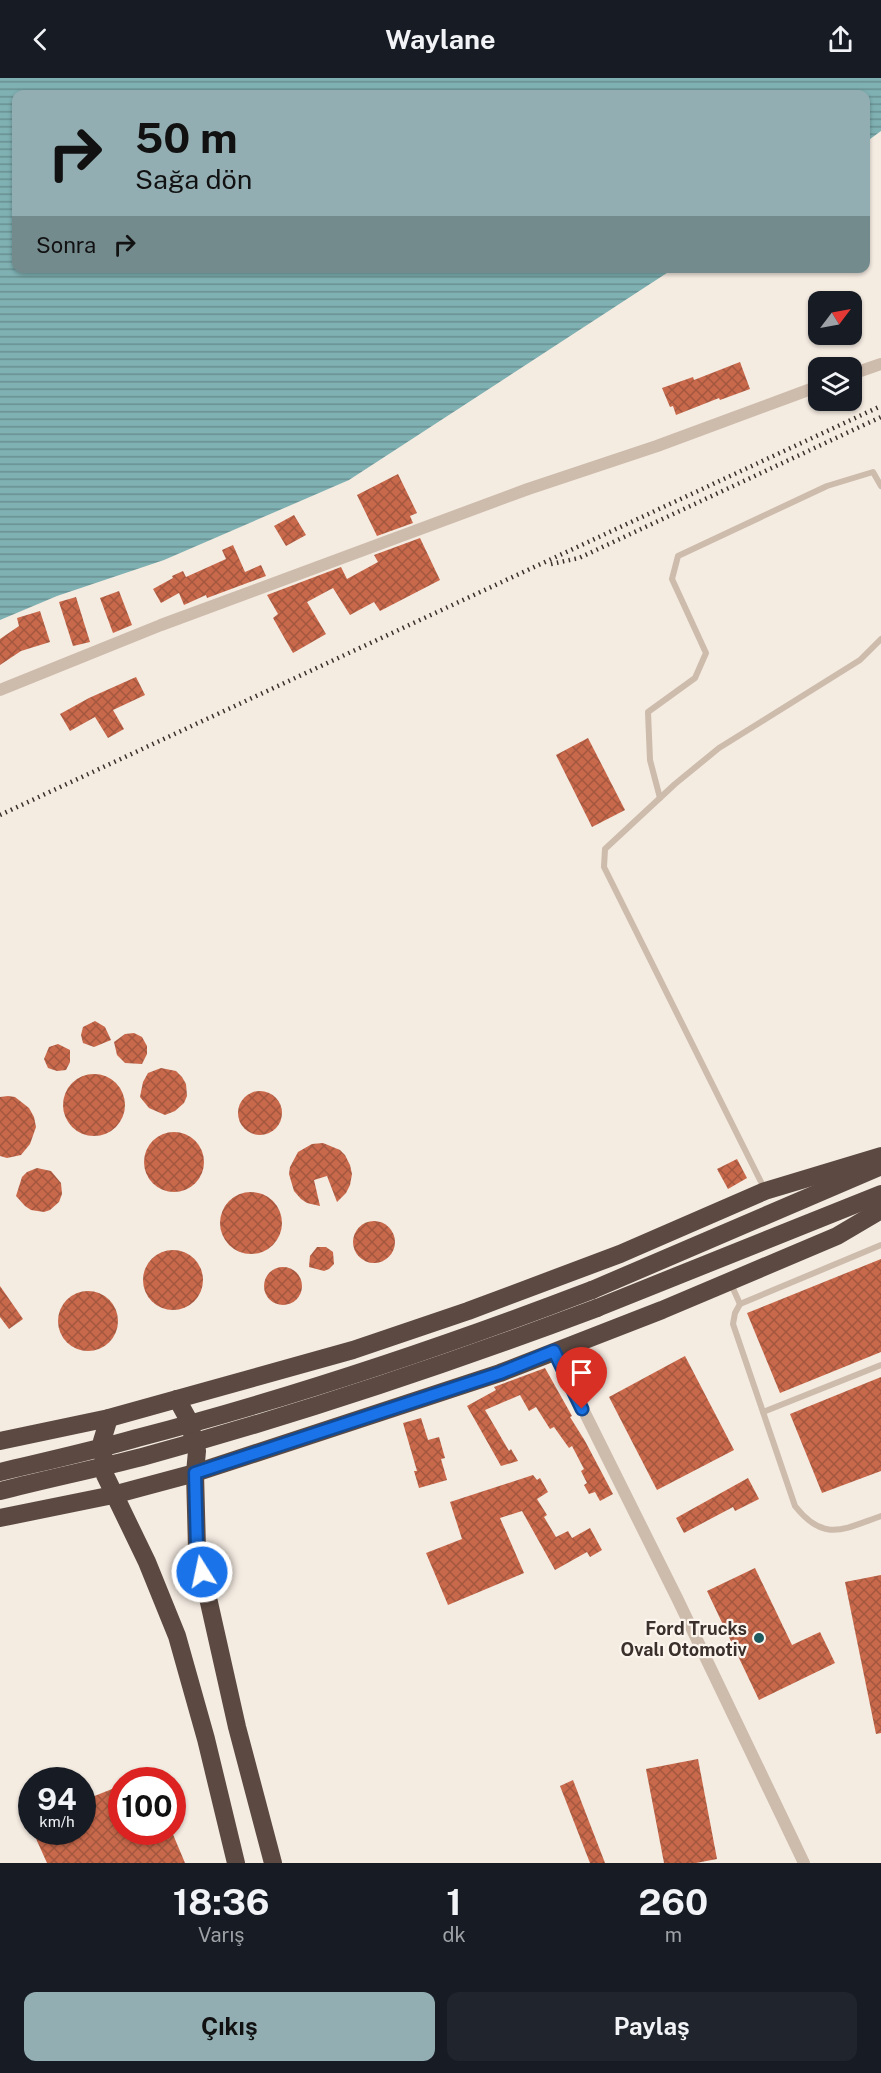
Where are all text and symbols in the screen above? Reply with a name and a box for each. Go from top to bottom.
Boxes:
icon: back [24,23,57,56]
text: Waylane [385,23,496,55]
icon: share [824,23,857,56]
text: 50 m [135,113,238,162]
icon: right [36,114,114,192]
text: Sağa dön [135,163,252,195]
icon: right [108,228,141,261]
text: Sonra [36,232,96,258]
north arrow [808,291,862,345]
map controls [808,291,862,411]
button: layers [808,357,862,411]
pin [556,1347,607,1409]
icon: arrive [565,1356,598,1389]
position arrow [170,1540,234,1604]
place label: Ford Trucks Ovalı Otomotiv [621,1618,748,1660]
marker: Ford Trucks Ovalı Otomotiv [752,1631,766,1645]
speed limit sign: 100 [108,1767,186,1845]
text: 94 [37,1781,77,1817]
text: km/h [39,1813,75,1830]
text: 18:36 [173,1881,270,1923]
text: 1 [446,1881,462,1923]
text: 260 [638,1881,708,1923]
text: Varış [198,1923,244,1947]
text: dk [442,1923,466,1947]
text: m [665,1923,682,1947]
button: Çıkış [24,1992,435,2061]
button: Paylaş [447,1992,857,2061]

